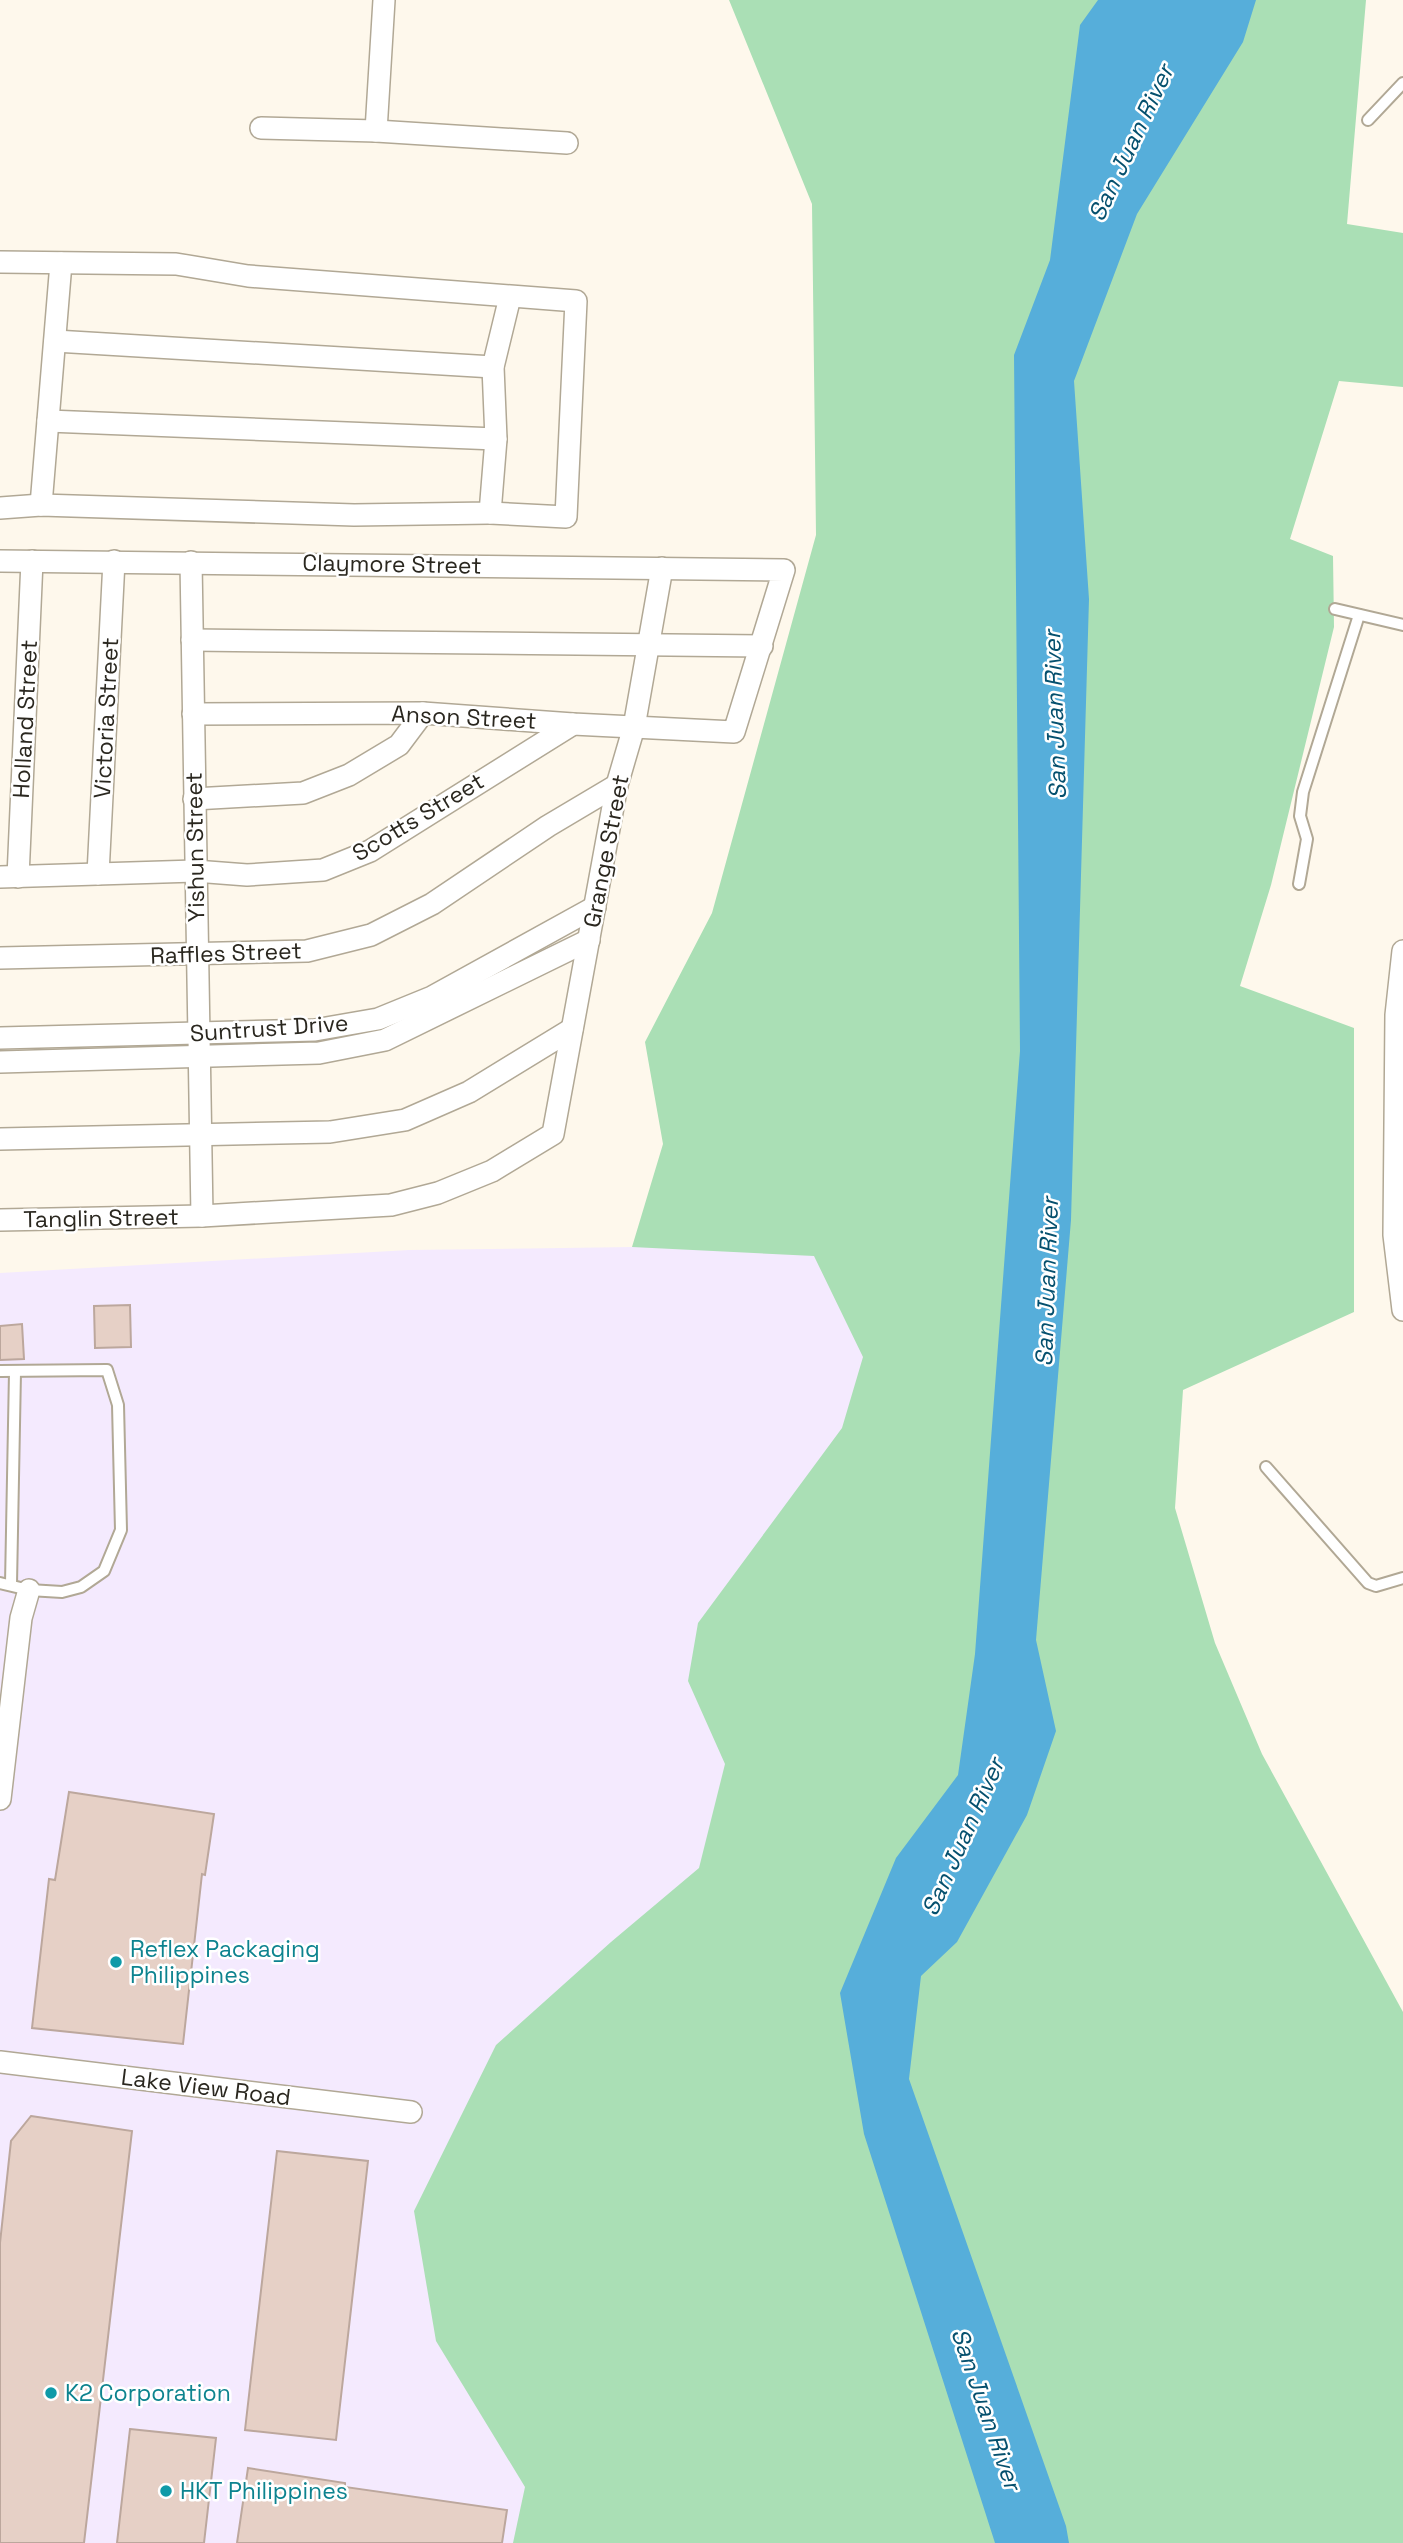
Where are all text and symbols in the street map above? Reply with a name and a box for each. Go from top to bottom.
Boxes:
water label: San Juan River [1081,57,1182,226]
street label: Claymore Street [302,547,482,581]
water label: San Juan River [1036,627,1073,800]
street label: Victoria Street [87,637,125,799]
street label: Holland Street [6,639,44,799]
street label: Anson Street [391,698,537,736]
street label: Scotts Street [347,766,489,868]
street label: Yishun Street [179,772,211,922]
street label: Grange Street [576,772,636,930]
street label: Raffles Street [150,935,302,971]
street label: Suntrust Drive [189,1008,349,1048]
water label: San Juan River [1028,1194,1065,1367]
street label: Tanglin Street [23,1202,179,1234]
water label: San Juan River [914,1751,1012,1920]
place label: Reflex Packaging Philippines [130,1934,320,1990]
marker: Reflex Packaging Philippines [108,1954,124,1970]
street label: Lake View Road [119,2062,293,2112]
water label: San Juan River [944,2324,1030,2497]
place label: K2 Corporation [65,2378,231,2408]
marker: K2 Corporation [43,2385,59,2401]
place label: HKT Philippines [180,2476,348,2506]
marker: HKT Philippines [158,2483,174,2499]

